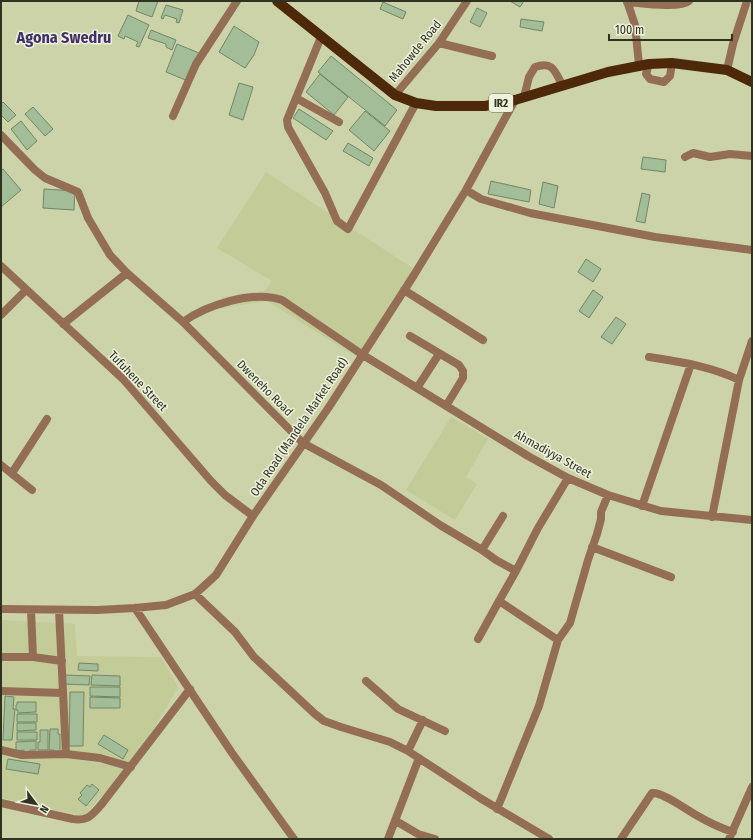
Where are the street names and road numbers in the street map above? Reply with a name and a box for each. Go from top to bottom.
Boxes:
street label: Mahowde Road [386,17,444,85]
road number: IR2 [489,94,513,112]
street label: Tufuhene Street [106,348,170,414]
street label: Oda Road (Mandela Market Road) [247,355,351,499]
street label: Dweneho Road [234,357,296,419]
street label: Ahmadiyya Street [512,427,594,481]

